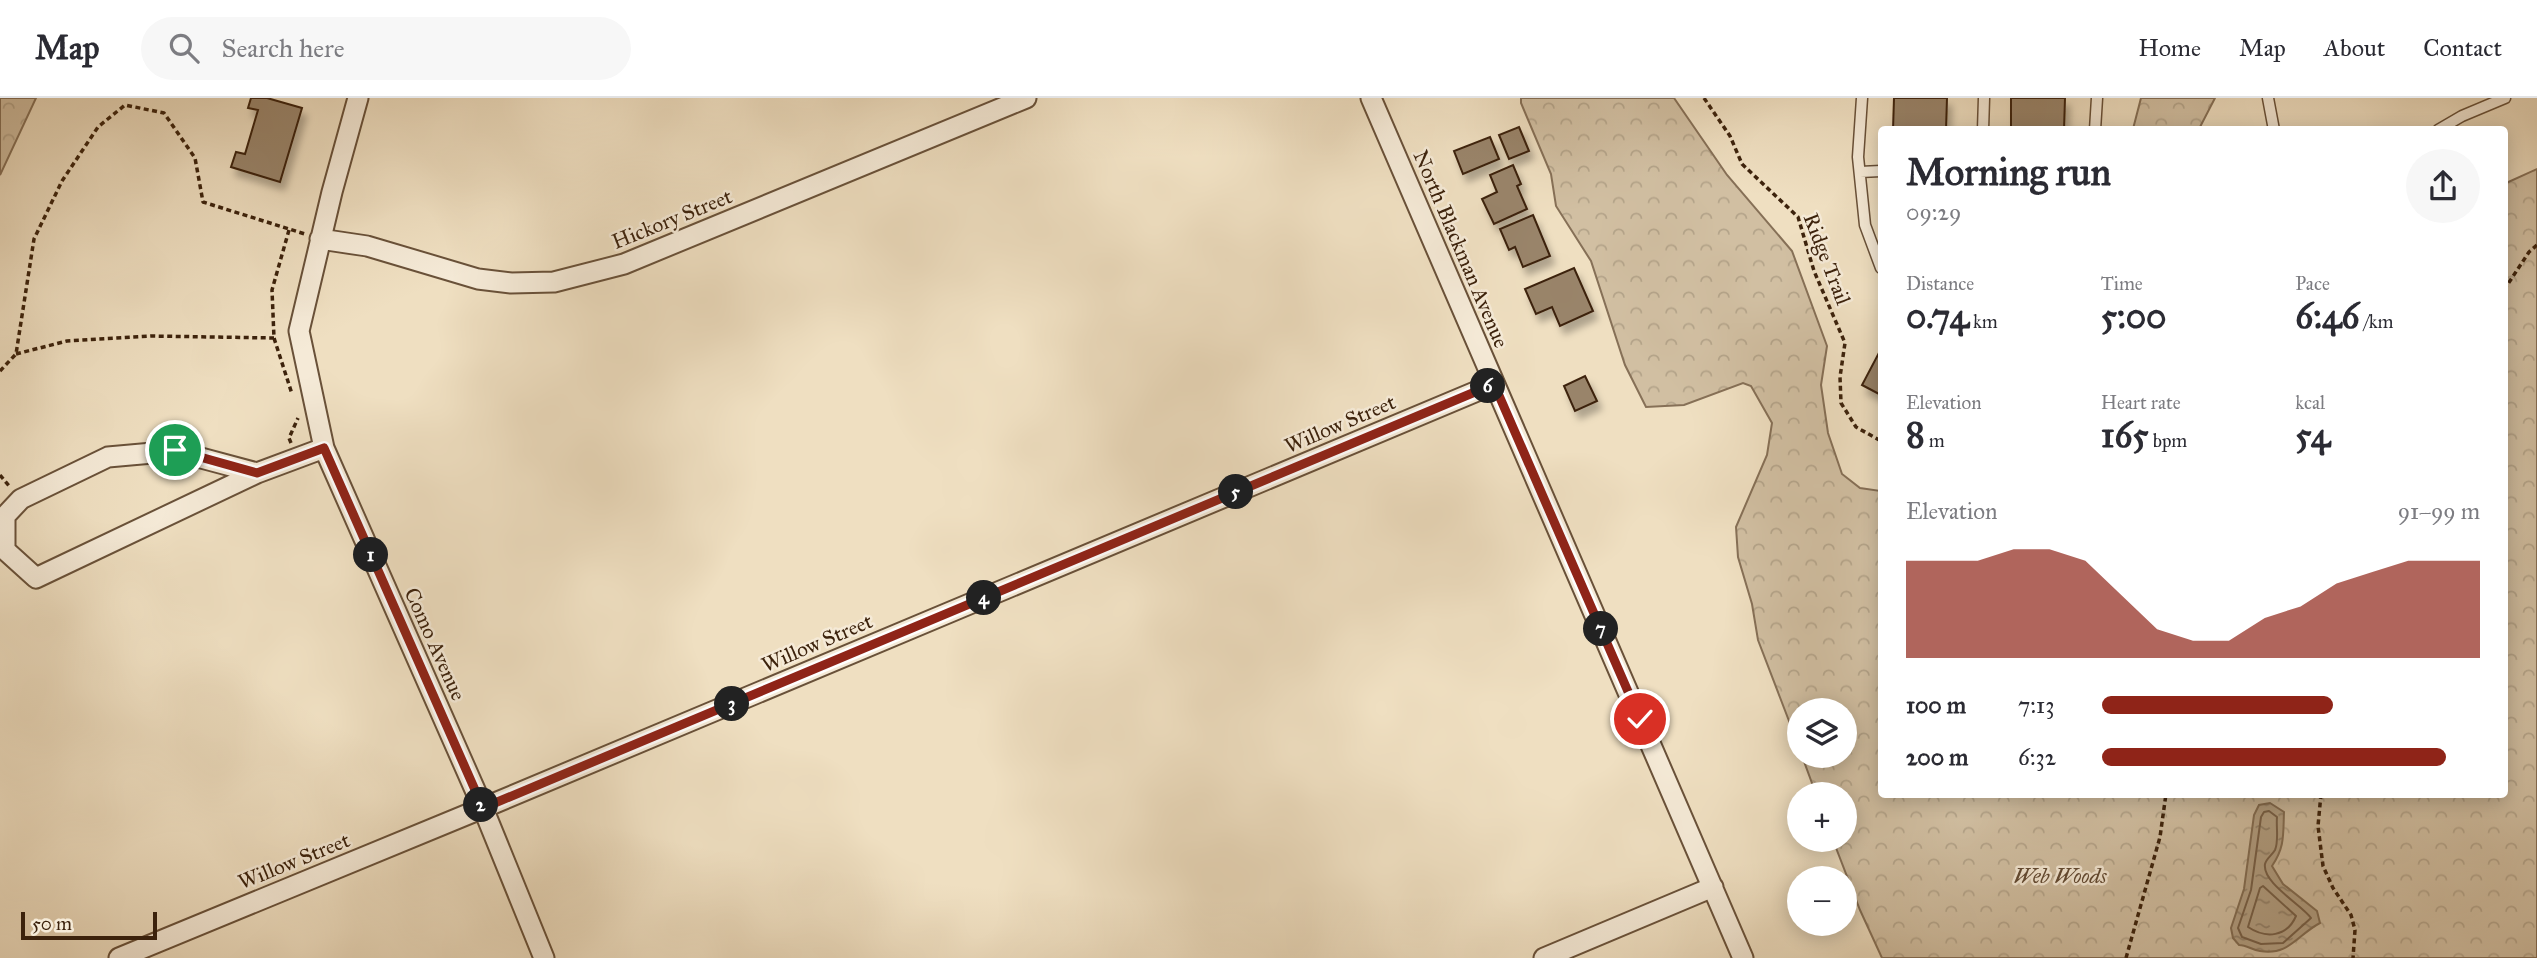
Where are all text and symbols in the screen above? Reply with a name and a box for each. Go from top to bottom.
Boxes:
search box [141,17,631,80]
text: Map [35,28,99,68]
icon: search [165,29,203,67]
text: Search here [221,32,345,64]
text: Home [2138,33,2201,63]
text: Map [2239,33,2286,63]
text: About [2324,33,2385,63]
text: Contact [2423,33,2502,63]
street label: North Blackman Avenue [1408,146,1515,352]
text: Morning run [1906,149,2111,195]
button: share [2406,149,2480,223]
street label: Hickory Street [608,183,736,255]
text: 09:29 [1906,198,1961,226]
street label: Ridge Trail [1798,209,1856,309]
text: Distance [1906,272,1974,295]
text: Time [2101,272,2143,295]
text: Pace [2295,272,2330,295]
text: 0.74 [1906,295,1969,338]
text: 5:00 [2101,295,2167,338]
text: 6:46 [2295,295,2360,338]
text: km [1969,310,1998,333]
text: /km [2360,310,2394,333]
pin: 6 [1470,368,1506,404]
text: 6 [1483,374,1492,397]
street label: Willow Street [1281,389,1400,459]
text: Elevation [1906,391,1981,414]
text: Heart rate [2101,391,2181,414]
text: kcal [2295,391,2325,414]
text: 8 [1906,414,1925,457]
text: 165 [2101,414,2149,457]
text: 54 [2295,414,2330,457]
pin [145,420,205,480]
text: m [1925,429,1945,452]
text: bpm [2149,429,2187,452]
icon: arrive [156,431,194,469]
pin: 5 [1218,474,1254,510]
text: 5 [1231,480,1240,503]
text: Elevation [1906,497,1997,525]
text: 91–99 m [2398,497,2480,525]
pin: 1 [354,538,388,573]
text: 1 [367,543,374,566]
pin: 4 [967,580,1002,616]
street label: Como Avenue [399,584,472,705]
text: 4 [978,586,989,609]
street label: Willow Street [758,608,877,678]
pin: 7 [1584,612,1618,646]
text: 7 [1595,617,1606,640]
pin: 3 [714,686,750,722]
pin [1610,689,1670,749]
text: 100 m [1906,691,1966,719]
text: 7:13 [2018,691,2054,719]
text: 3 [728,692,735,715]
map controls [1787,698,1857,936]
button: layers [1787,698,1857,768]
icon: check [1621,700,1659,738]
text: 200 m [1906,743,1968,771]
text: 6:32 [2018,743,2056,771]
button: + [1787,782,1857,852]
pin: 2 [463,788,498,822]
text: 2 [476,793,485,816]
street label: Willow Street [234,827,354,895]
park label: Web Woods [2013,863,2108,889]
button: − [1787,866,1857,936]
scale bar [21,909,158,941]
text: 50 m [32,912,72,935]

